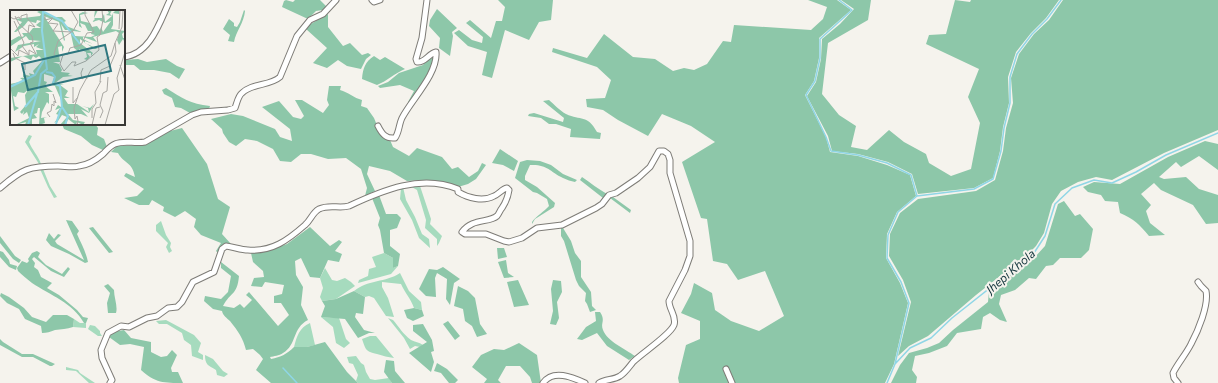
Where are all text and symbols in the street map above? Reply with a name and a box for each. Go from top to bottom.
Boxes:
inset map [10,10,125,125]
water label: Jhepi Khola [982,246,1038,298]

